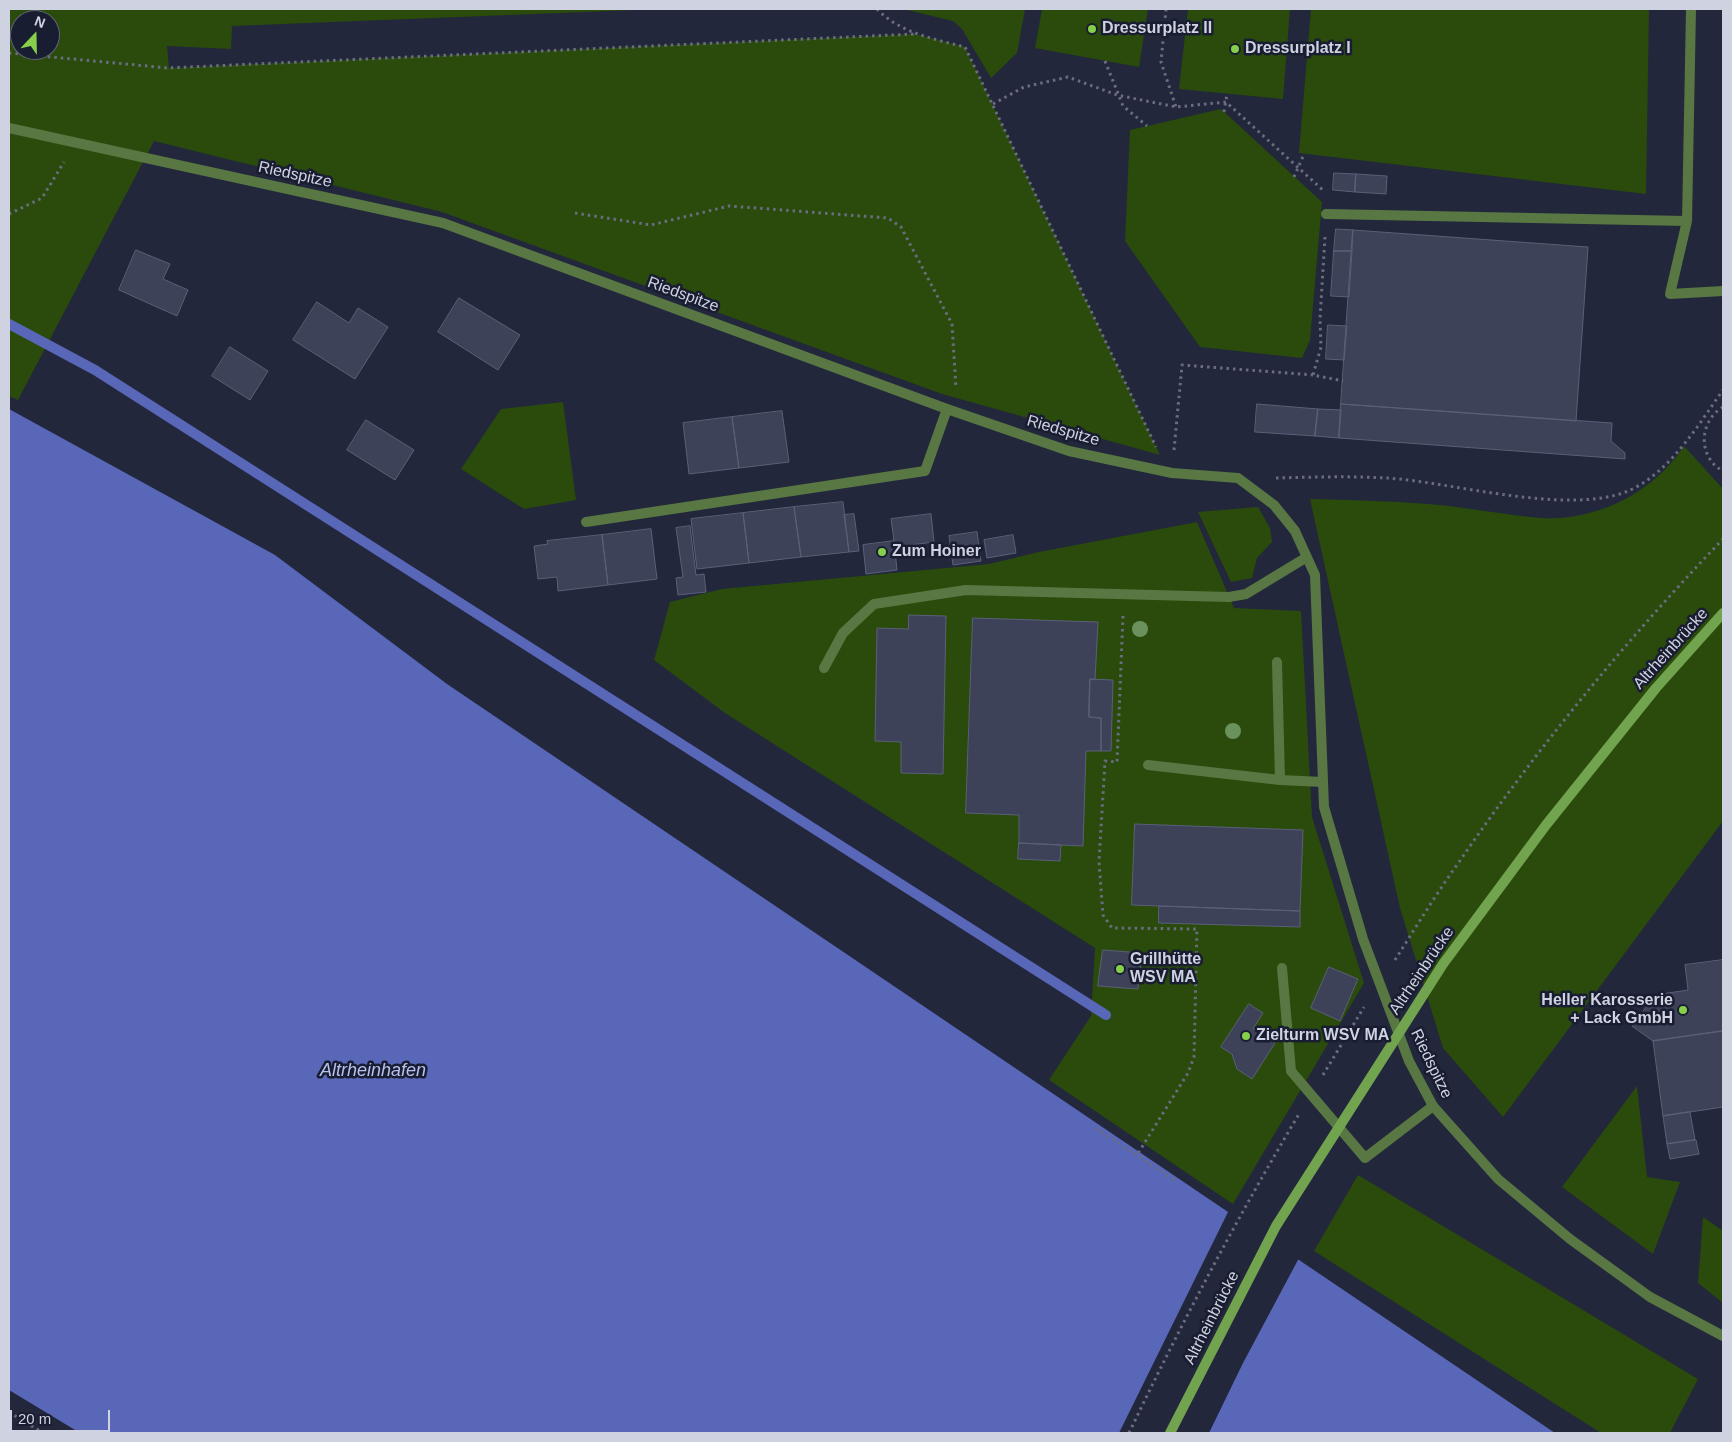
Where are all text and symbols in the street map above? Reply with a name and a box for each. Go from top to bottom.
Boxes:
north arrow [10,10,60,60]
text: N [32,13,48,31]
place label: Dressurplatz II [1102,19,1212,39]
marker: Dressurplatz II [1086,23,1098,35]
place label: Dressurplatz I [1245,39,1351,59]
marker: Dressurplatz I [1229,43,1241,55]
street label: Riedspitze [256,158,334,192]
street label: Riedspitze [645,273,721,317]
street label: Riedspitze [1024,411,1102,451]
place label: Zum Hoiner [892,542,981,562]
marker: Zum Hoiner [876,546,888,558]
street label: Altrheinbrücke [1630,605,1712,693]
street label: Altrheinbrücke [1385,923,1459,1019]
place label: Grillhütte WSV MA [1130,950,1201,988]
marker: Grillhütte WSV MA [1114,963,1126,975]
place label: Heller Karosserie + Lack GmbH [1541,991,1673,1029]
marker: Heller Karosserie + Lack GmbH [1677,1004,1689,1016]
place label: Zielturm WSV MA [1256,1026,1389,1046]
street label: Riedspitze [1406,1026,1456,1102]
marker: Zielturm WSV MA [1240,1030,1252,1042]
water label: Altrheinhafen [320,1060,426,1082]
street label: Altrheinbrücke [1180,1268,1244,1368]
scale bar [12,1400,112,1432]
text: 20 m [18,1410,51,1427]

